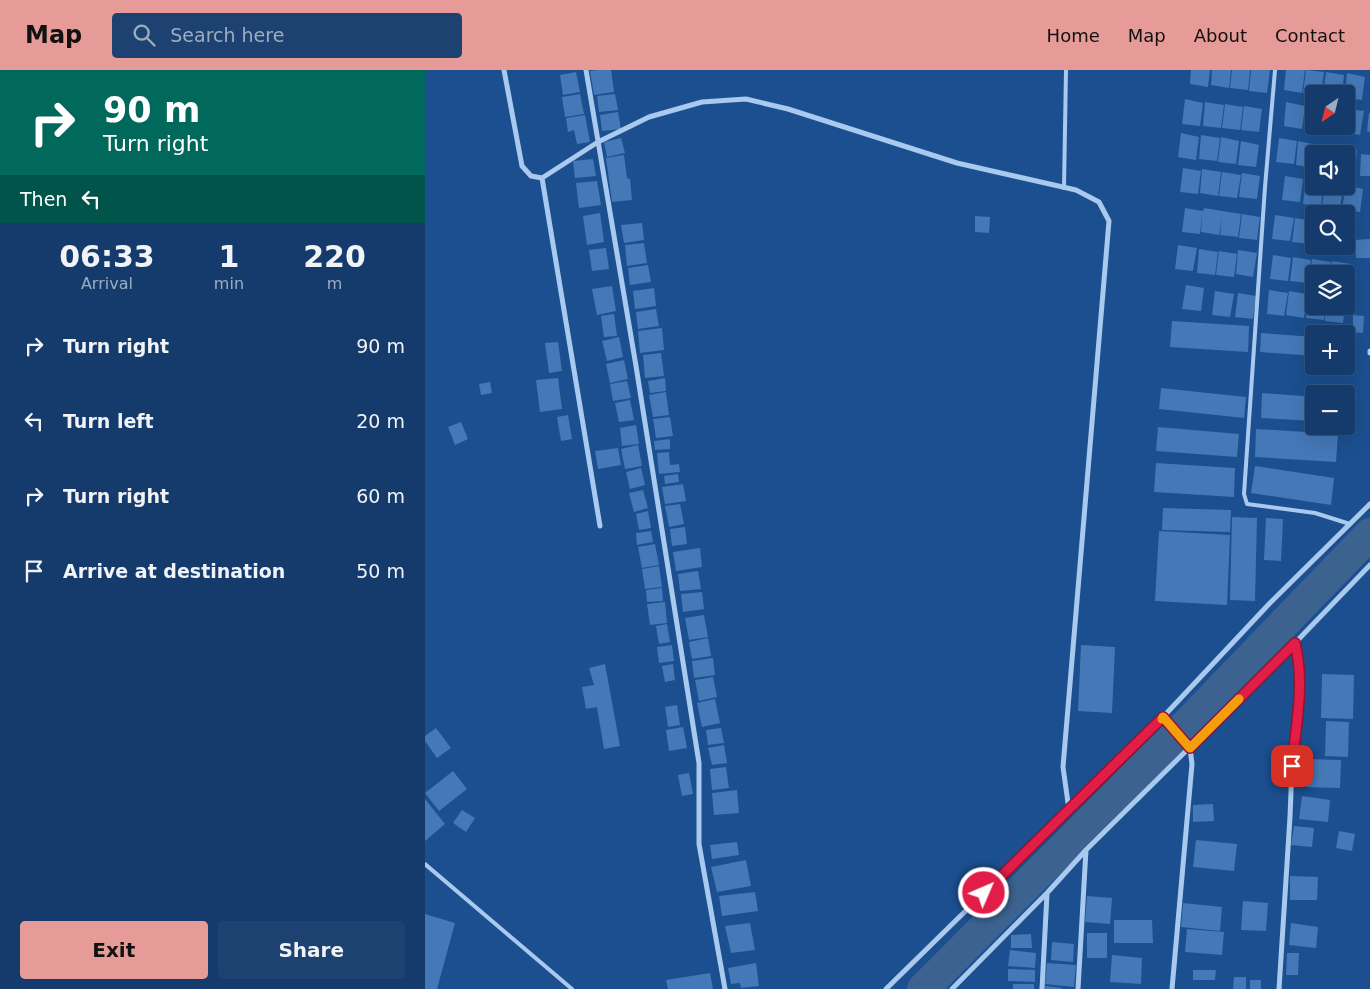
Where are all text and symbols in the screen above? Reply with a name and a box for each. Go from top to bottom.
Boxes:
search box [112,13,462,58]
text: Map [25,21,82,49]
icon: search [130,21,158,49]
text: Search here [170,24,284,46]
text: Home [1047,25,1100,46]
text: Map [1128,25,1166,46]
text: About [1194,25,1247,46]
text: Contact [1275,25,1345,46]
north arrow [1305,85,1355,135]
map controls [1305,85,1355,435]
icon: right [20,90,85,155]
text: 90 m [103,90,200,130]
text: Turn right [103,131,208,156]
button: sound [1305,145,1355,195]
icon: left [77,185,105,213]
text: Then [20,188,67,210]
button: search [1305,205,1355,255]
text: 06:33 [59,239,155,274]
text: 1 [218,239,239,274]
text: 220 [303,239,366,274]
button: layers [1305,265,1355,315]
text: Arrival [81,274,133,293]
text: min [214,274,244,293]
text: m [327,274,342,293]
button: + [1305,325,1355,375]
icon: right [20,332,48,360]
text: Turn right [63,335,169,357]
text: 90 m [356,335,405,357]
button: − [1305,385,1355,435]
icon: left [20,407,48,435]
text: Turn left [63,410,154,432]
text: 20 m [356,410,405,432]
icon: right [20,482,48,510]
text: Turn right [63,485,169,507]
text: 60 m [356,485,405,507]
icon: arrive [20,557,48,585]
text: Arrive at destination [63,560,285,582]
text: 50 m [356,560,405,582]
pin [1271,745,1313,787]
icon: arrive [1278,752,1306,780]
position arrow [957,866,1009,918]
button: Exit [20,921,208,979]
button: Share [218,921,405,979]

